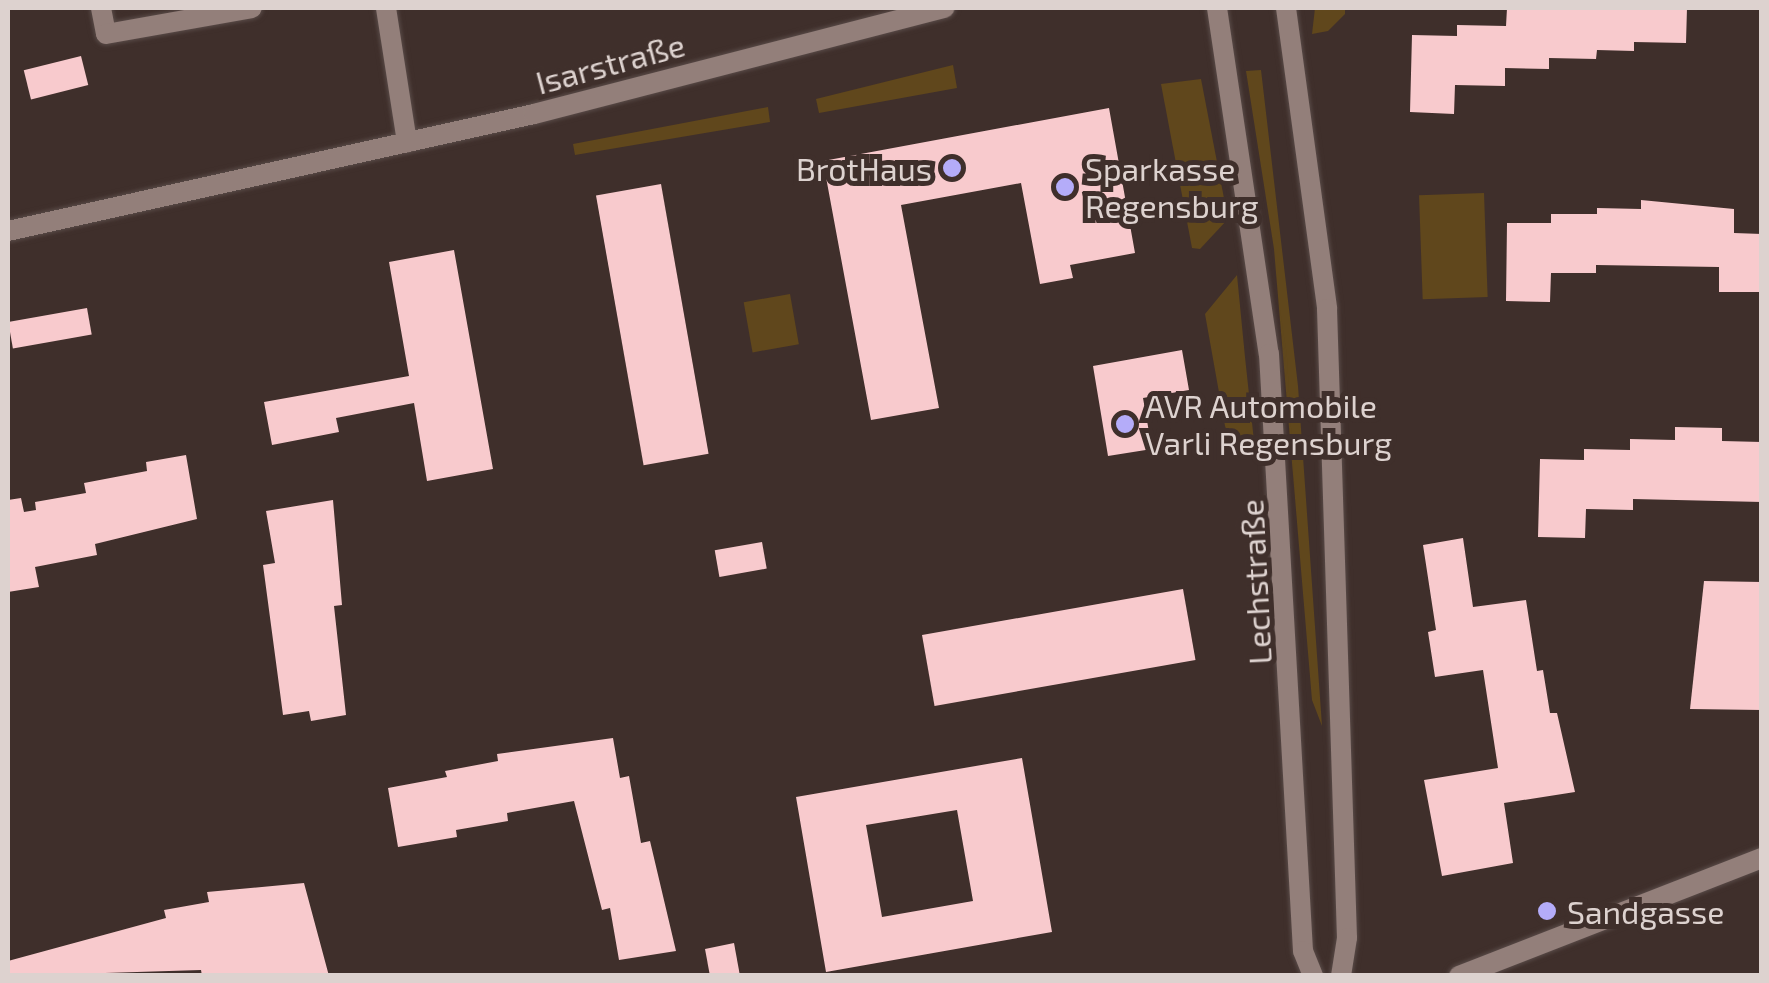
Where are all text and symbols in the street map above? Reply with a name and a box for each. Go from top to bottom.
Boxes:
street label: Isarstraße [531,25,689,101]
place label: BrotHaus [796,149,932,187]
place label: Sparkasse Regensburg [1085,150,1259,225]
marker: BrotHaus [941,157,963,179]
marker: Sparkasse Regensburg [1054,176,1076,198]
place label: AVR Automobile Varli Regensburg [1145,387,1392,462]
marker: AVR Automobile Varli Regensburg [1114,413,1136,435]
street label: Lechstraße [1231,498,1279,666]
place label: Sandgasse [1567,892,1724,930]
marker: Sandgasse [1536,900,1558,922]

